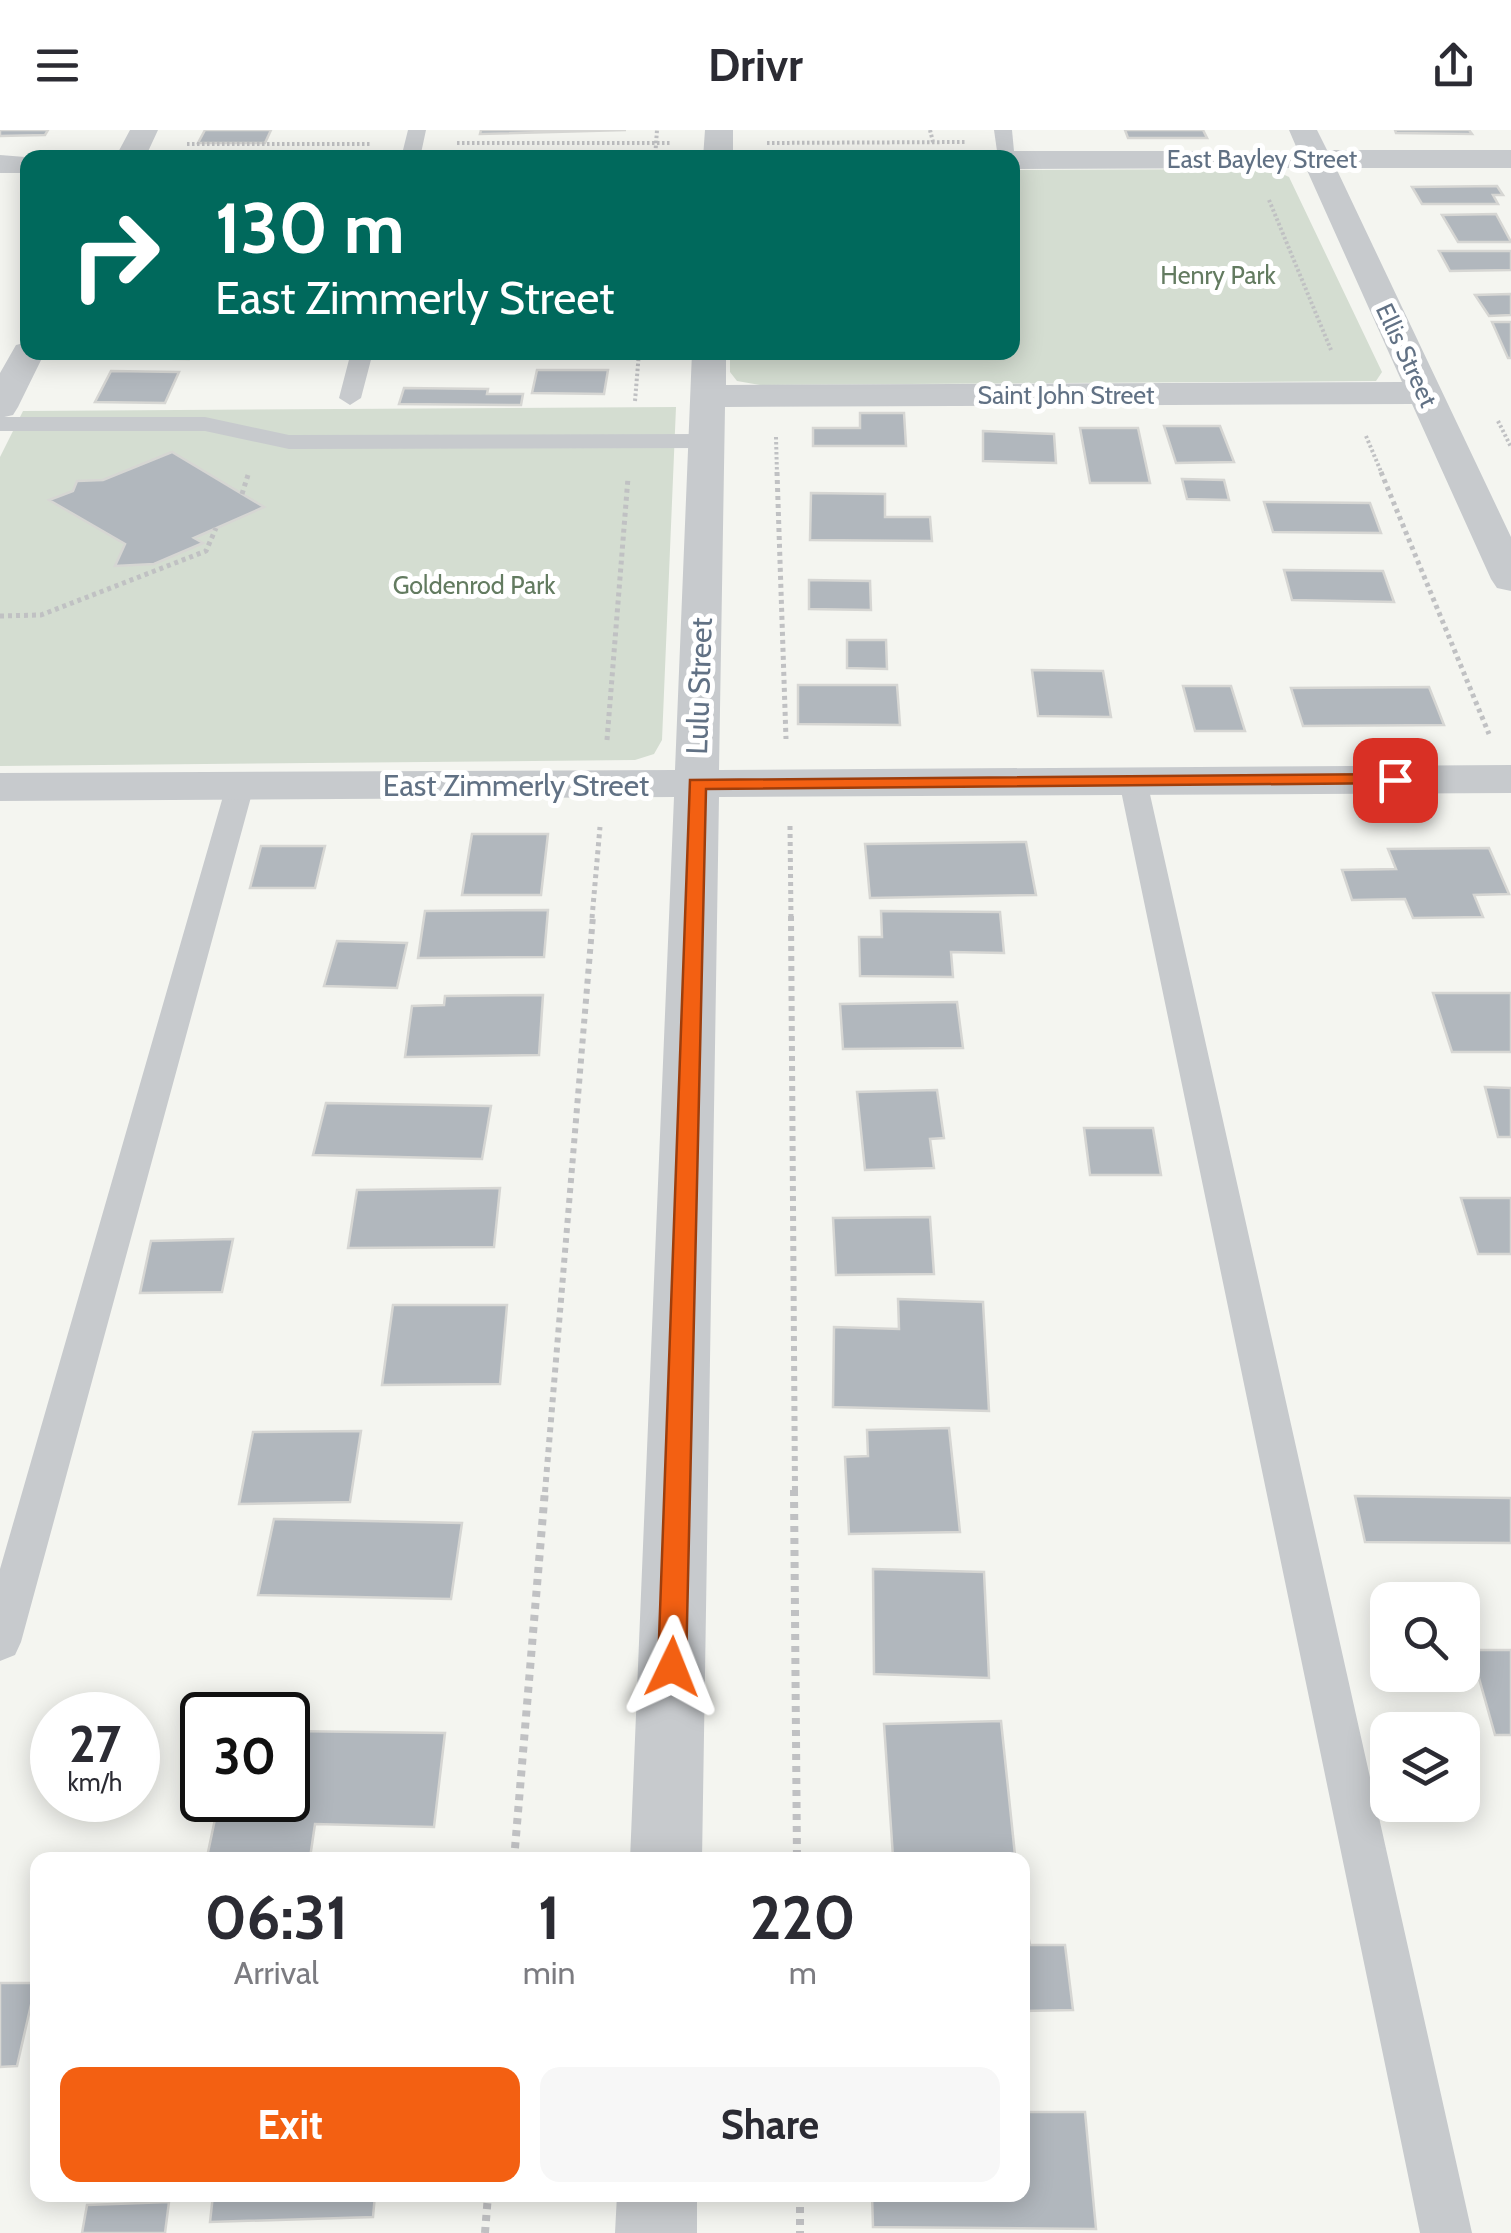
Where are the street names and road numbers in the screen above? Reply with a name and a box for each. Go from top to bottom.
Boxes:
street label: East Bayley Street [1167,144,1358,174]
street label: Ellis Street [1370,298,1444,412]
street label: Saint John Street [978,380,1155,410]
street label: Lulu Street [678,617,720,755]
street label: East Zimmerly Street [383,767,649,804]

